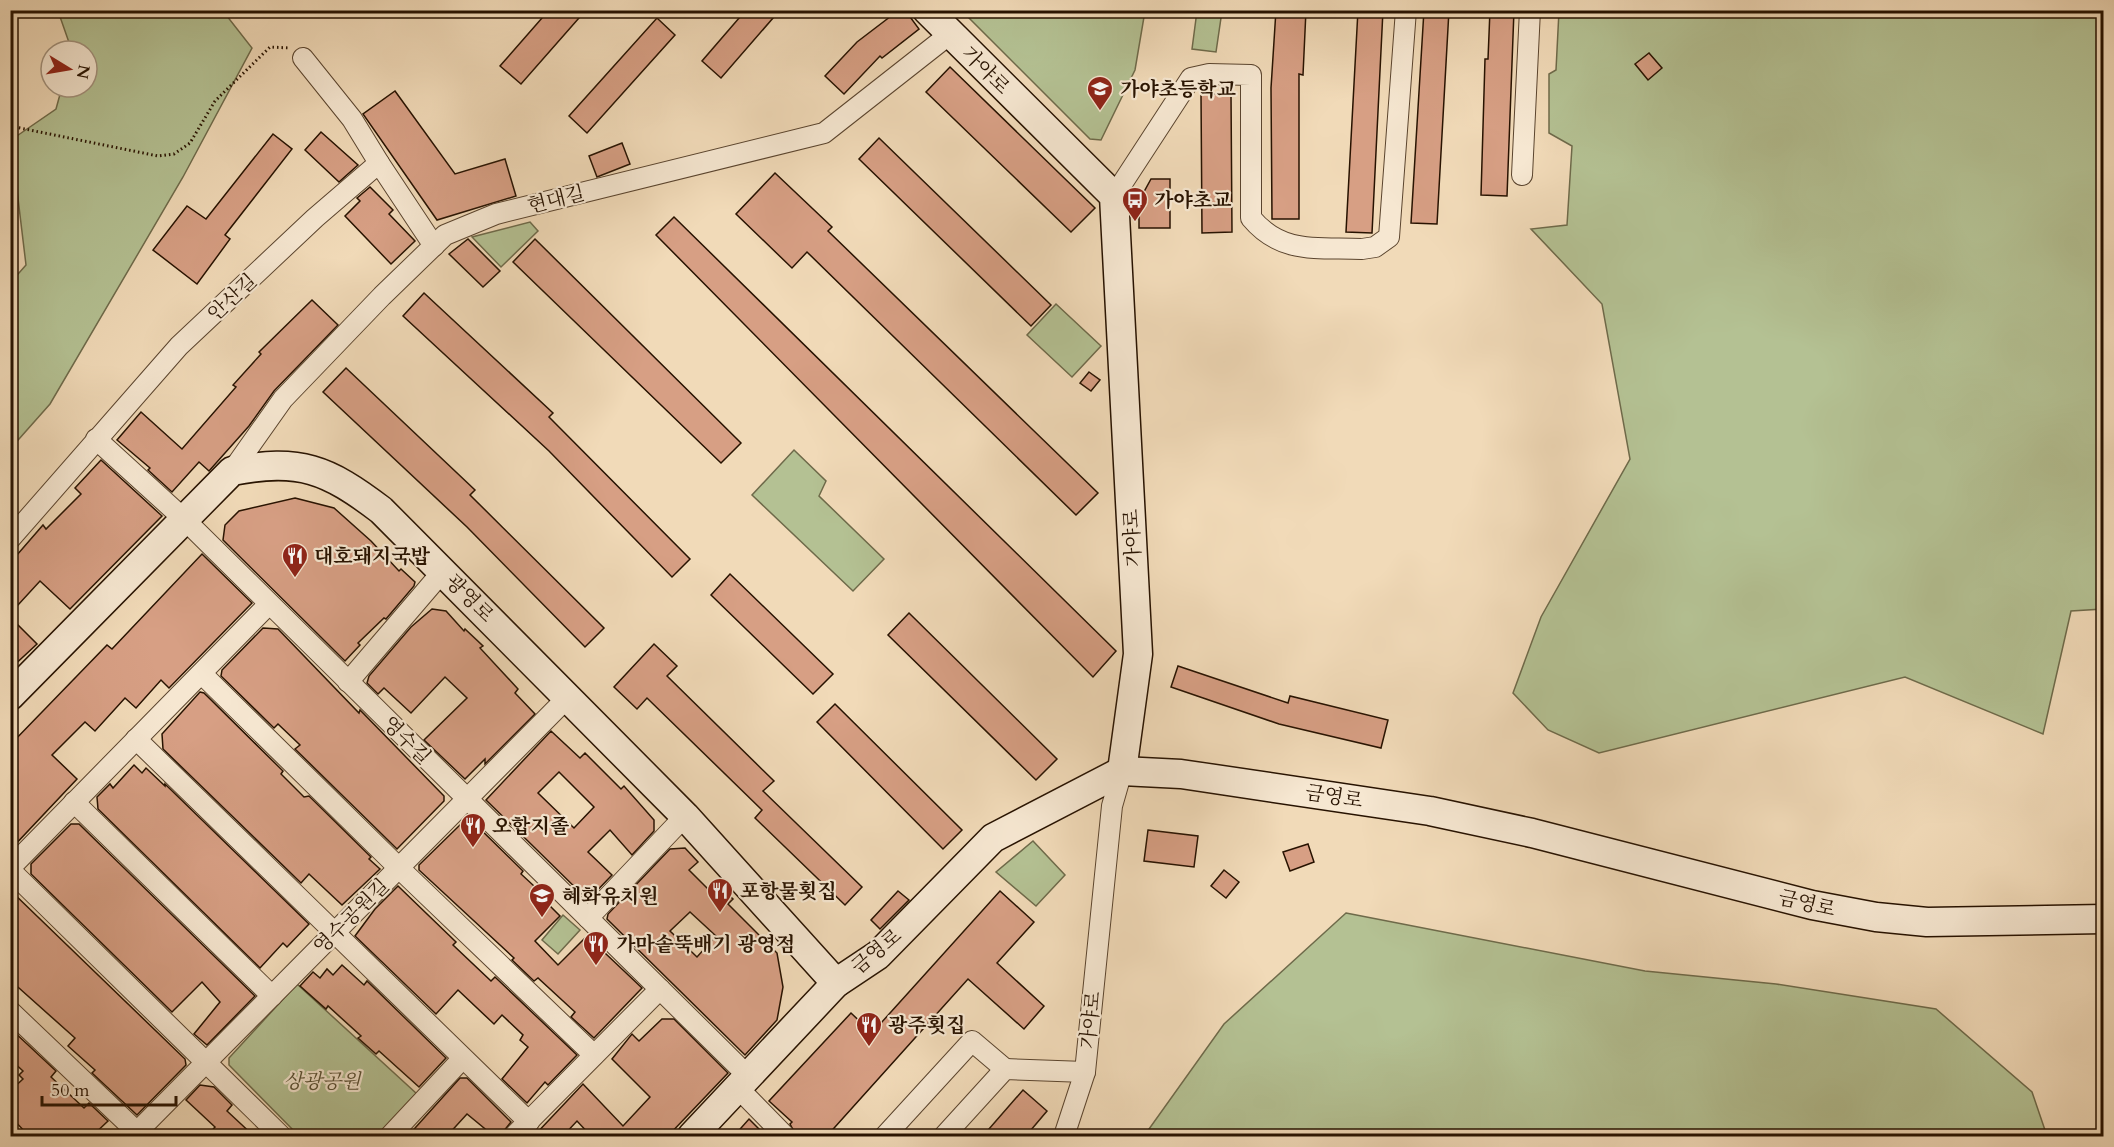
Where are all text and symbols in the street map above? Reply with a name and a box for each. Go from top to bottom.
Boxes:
north arrow [39,39,99,99]
street label: 가야로 [956,40,1016,100]
text: N [71,63,95,81]
school or university icon: 가야초등학교 [1085,74,1115,112]
place label: 가야초등학교 [1120,76,1237,103]
street label: 현대길 [525,179,588,220]
bus stop icon: 가야초교 [1120,185,1150,223]
place label: 가야초교 [1154,187,1232,214]
street label: 안산길 [202,268,263,327]
street label: 가야로 [1118,508,1147,568]
restaurant icon: 대호돼지국밥 [280,541,310,579]
place label: 대호돼지국밥 [314,543,431,570]
street label: 광영로 [440,568,500,628]
street label: 영수길 [377,710,437,770]
street label: 금영로 [1303,779,1365,814]
restaurant icon: 오합지졸 [458,811,488,849]
place label: 오합지졸 [492,813,569,840]
street label: 영수공원길 [308,873,395,960]
restaurant icon: 포항물횟집 [705,876,735,914]
place label: 포항물횟집 [740,878,837,905]
school or university icon: 혜화유치원 [527,881,557,919]
place label: 혜화유치원 [562,883,659,910]
street label: 금영로 [1776,884,1838,923]
street label: 금영로 [845,922,907,980]
restaurant icon: 가마솥뚝배기 광영점 [581,929,611,967]
place label: 가마솥뚝배기 광영점 [616,931,795,958]
street label: 가야로 [1074,990,1107,1050]
restaurant icon: 광주횟집 [854,1010,884,1048]
place label: 광주횟집 [888,1012,965,1039]
park label: 상광공원 [283,1068,362,1095]
scale bar [42,1069,176,1107]
text: 50 m [51,1078,90,1103]

